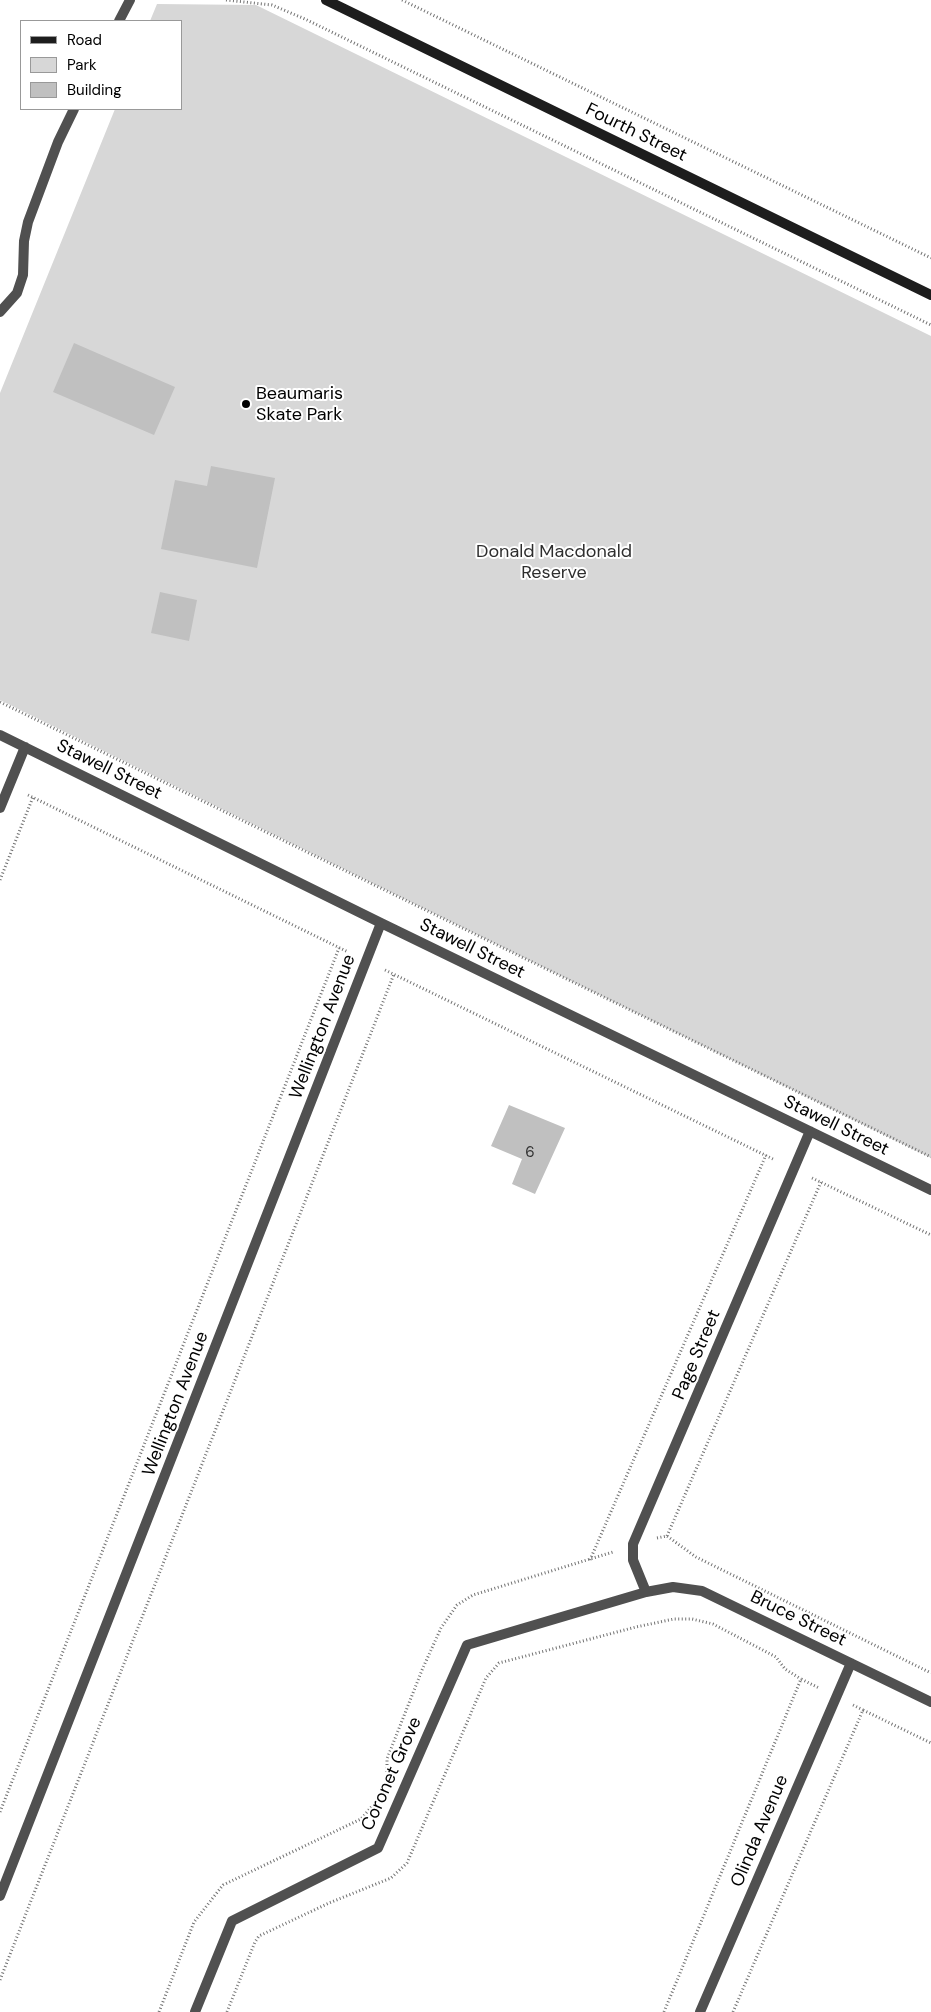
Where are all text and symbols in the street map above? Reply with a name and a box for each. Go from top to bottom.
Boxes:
legend [20,20,182,110]
text: Road [67,30,102,50]
text: Park [67,55,97,75]
text: Building [67,80,122,100]
street label: Fourth Street [582,99,690,167]
place label: Beaumaris Skate Park [256,383,343,426]
marker: Beaumaris Skate Park [240,398,252,410]
park label: Donald Macdonald Reserve [476,541,632,584]
street label: Stawell Street [53,735,165,805]
street label: Stawell Street [416,914,528,984]
street label: Wellington Avenue [285,952,361,1102]
street label: Stawell Street [780,1091,892,1161]
house number: 6 [525,1144,535,1162]
street label: Page Street [668,1307,726,1403]
street label: Wellington Avenue [138,1329,214,1479]
street label: Bruce Street [746,1586,850,1652]
street label: Coronet Grove [357,1714,427,1834]
street label: Olinda Avenue [727,1772,793,1890]

